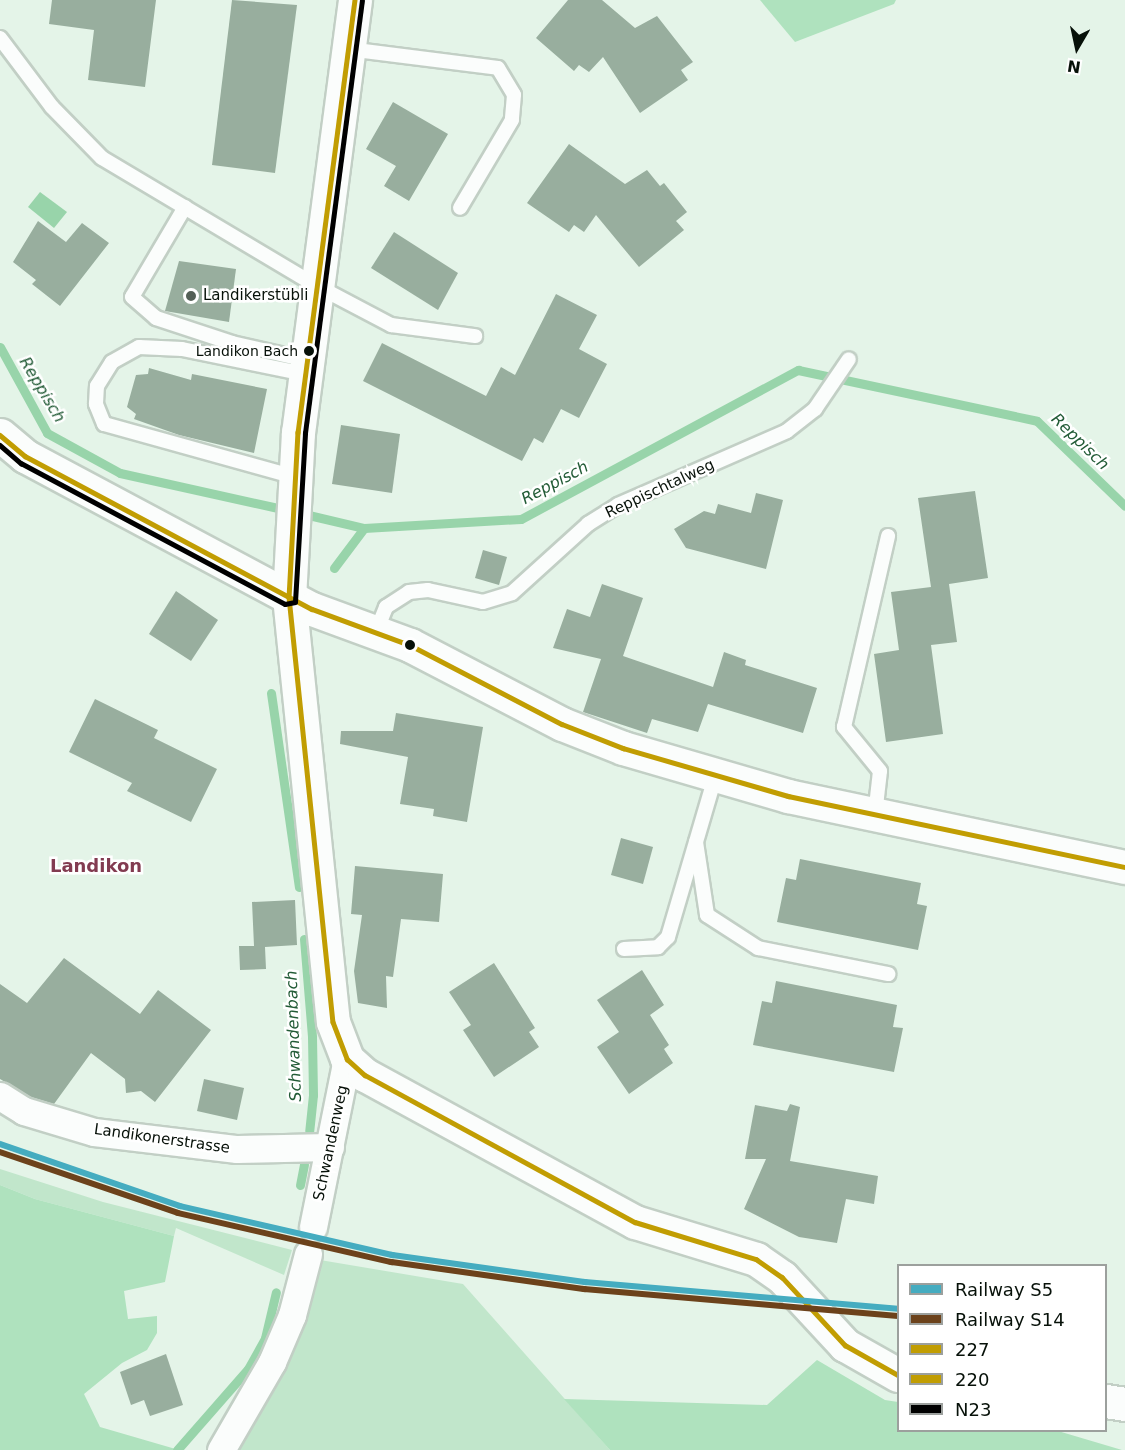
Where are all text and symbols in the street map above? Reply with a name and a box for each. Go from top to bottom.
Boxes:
north arrow [1047,18,1107,78]
text: N [1066,56,1082,77]
place label: Landikerstübli [203,287,308,305]
marker: Landikerstübli [184,289,198,303]
place label: Landikon Bach [196,343,298,359]
marker: Landikon Bach [303,345,315,357]
water label: Reppisch [15,354,69,426]
water label: Reppisch [1047,410,1113,474]
street label: Reppischtalweg [603,456,717,522]
water label: Reppisch [518,457,592,509]
unlabelled marker [404,639,416,651]
district label: Landikon [50,855,142,877]
water label: Schwandenbach [282,970,306,1102]
street label: Schwandenweg [310,1084,352,1202]
street label: Landikonerstrasse [93,1121,231,1157]
legend [897,1264,1107,1432]
text: Railway S5 [955,1279,1053,1300]
text: Railway S14 [955,1309,1065,1330]
text: 227 [955,1339,989,1360]
text: 220 [955,1369,989,1390]
text: N23 [955,1399,991,1420]

